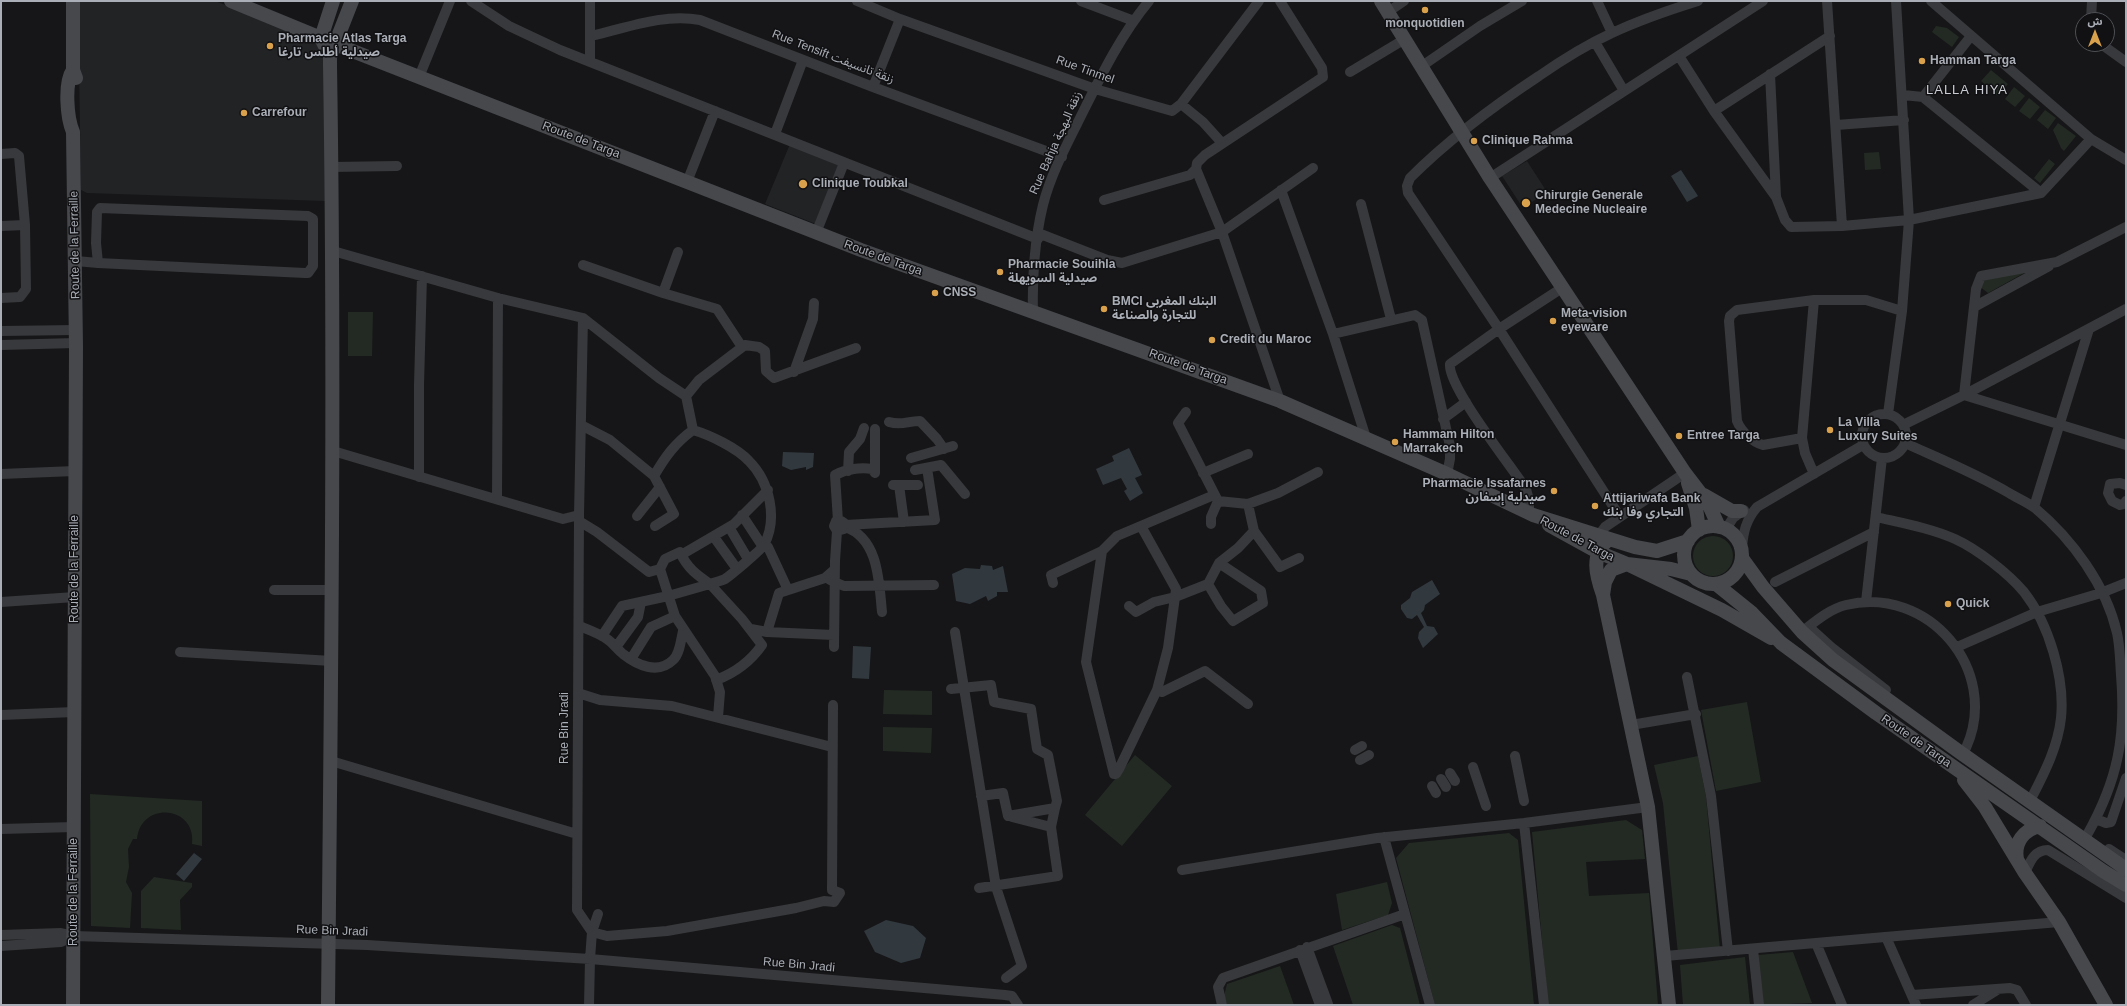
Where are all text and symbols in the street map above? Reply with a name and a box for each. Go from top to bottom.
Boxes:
marker: monquotidien [1420,5,1430,15]
north arrow [2075,12,2115,52]
text: ش [2087,15,2103,27]
place label: monquotidien [1385,17,1465,31]
street label: Rue Tensift زنقة تانسيفت [770,27,896,87]
place label: Pharmacie Atlas Targa صيدلية أطلس تارغا [278,32,407,60]
marker: Pharmacie Atlas Targa صيدلية أطلس تارغا [265,41,275,51]
street label: Rue Tinmel [1054,53,1116,87]
place label: Hamman Targa [1930,54,2016,68]
marker: Hamman Targa [1917,56,1927,66]
district label: LALLA HIYA [1926,82,2008,98]
street label: Rue Bahja زنقة البهجة [1027,89,1085,197]
place label: Carrefour [252,106,307,120]
marker: Carrefour [239,108,249,118]
street label: Route de Targa [540,119,622,161]
place label: Clinique Rahma [1482,134,1573,148]
marker: Clinique Rahma [1469,136,1479,146]
place label: Clinique Toubkal [812,177,908,191]
marker: Clinique Toubkal [797,178,809,190]
place label: Chirurgie Generale Medecine Nucleaire [1535,189,1647,217]
street label: Route de la Ferraille [67,191,83,299]
marker: Chirurgie Generale Medecine Nucleaire [1520,197,1532,209]
street label: Route de Targa [842,237,924,279]
place label: Pharmacie Souihla صيدلية السويهلة [1008,258,1115,286]
marker: Pharmacie Souihla صيدلية السويهلة [995,267,1005,277]
place label: CNSS [943,286,976,300]
marker: CNSS [930,288,940,298]
place label: BMCI البنك المغربي للتجارة والصناعة [1112,295,1216,323]
marker: BMCI البنك المغربي للتجارة والصناعة [1099,304,1109,314]
place label: Meta-vision eyeware [1561,307,1627,335]
marker: Meta-vision eyeware [1548,316,1558,326]
place label: Credit du Maroc [1220,333,1311,347]
marker: Credit du Maroc [1207,335,1217,345]
street label: Route de Targa [1147,346,1229,388]
place label: La Villa Luxury Suites [1838,416,1917,444]
marker: La Villa Luxury Suites [1825,425,1835,435]
place label: Hammam Hilton Marrakech [1403,428,1494,456]
place label: Entree Targa [1687,429,1759,443]
marker: Entree Targa [1674,431,1684,441]
marker: Hammam Hilton Marrakech [1390,437,1400,447]
place label: Pharmacie Issafarnes صيدلية إسفارن [1423,477,1546,505]
marker: Pharmacie Issafarnes صيدلية إسفارن [1549,486,1559,496]
place label: Attijariwafa Bank التجاري وفا بنك [1603,492,1700,520]
marker: Attijariwafa Bank التجاري وفا بنك [1590,501,1600,511]
street label: Route de Targa [1537,513,1617,565]
street label: Route de la Ferraille [68,515,82,623]
place label: Quick [1956,597,1989,611]
marker: Quick [1943,599,1953,609]
street label: Rue Bin Jradi [558,692,572,764]
street label: Route de Targa [1878,712,1954,770]
street label: Route de la Ferraille [67,838,81,946]
street label: Rue Bin Jradi [296,923,368,939]
street label: Rue Bin Jradi [762,955,836,975]

